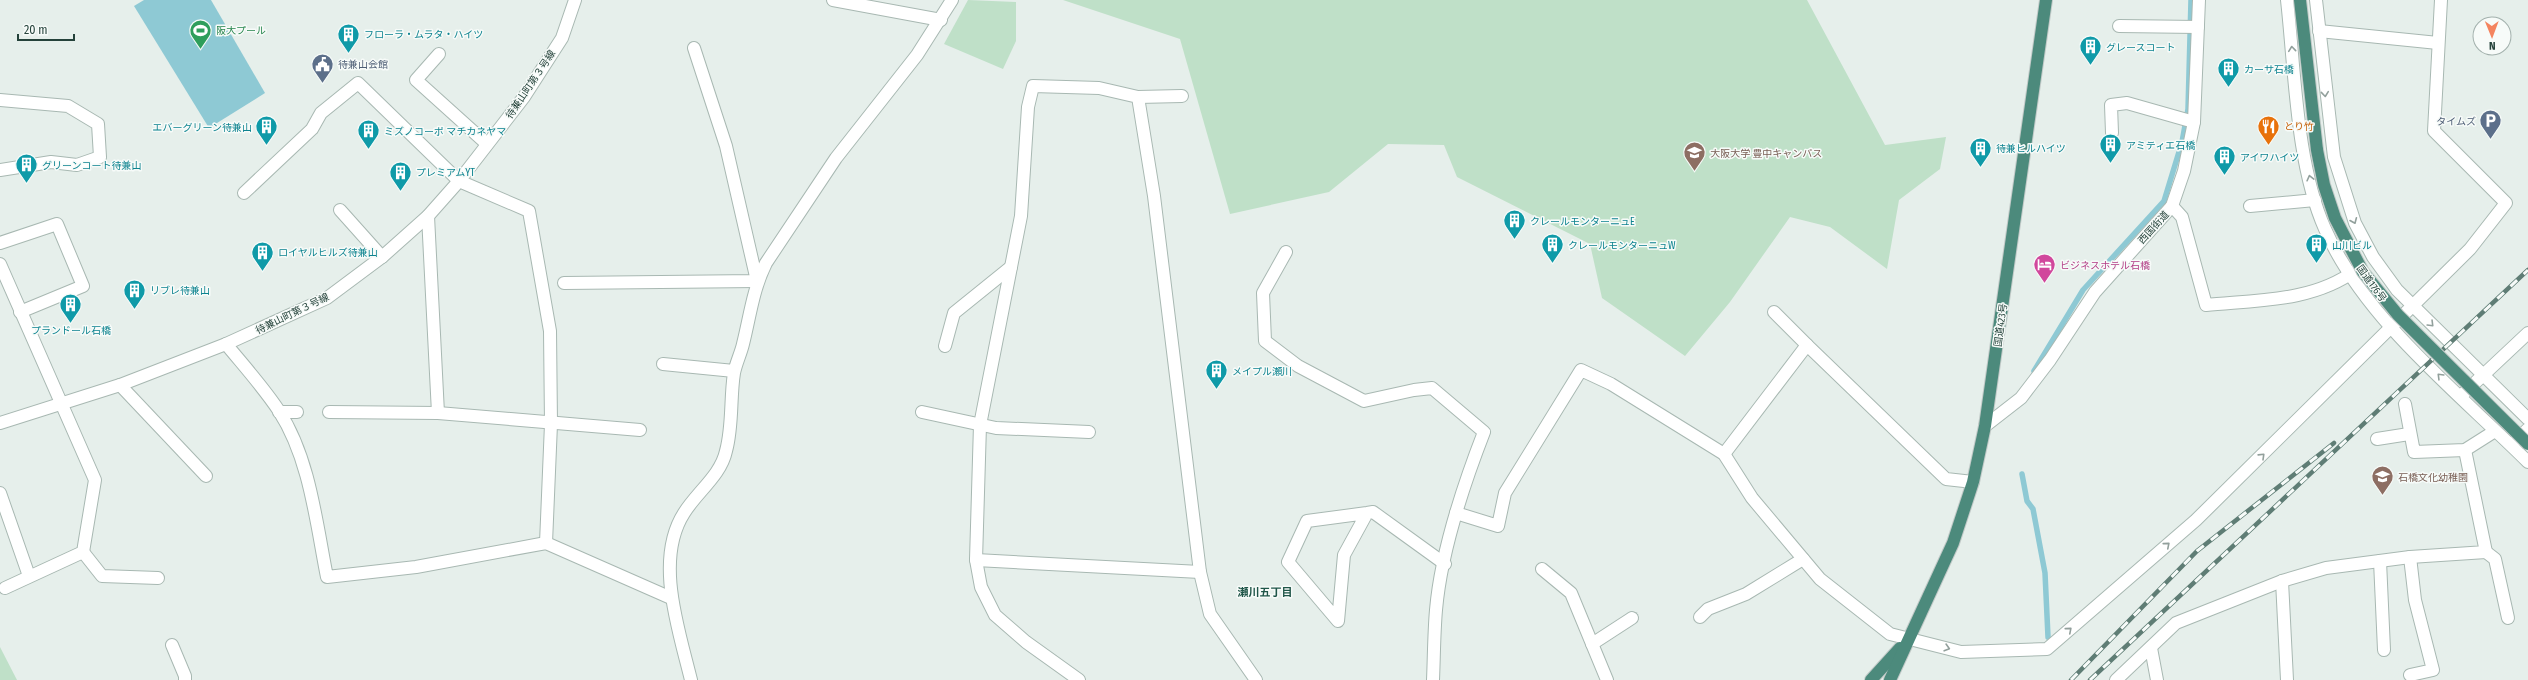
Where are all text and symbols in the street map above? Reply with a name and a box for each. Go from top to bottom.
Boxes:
scale bar [18,16,74,42]
north arrow [2472,16,2512,56]
sports icon: 阪大プール [187,17,213,50]
building icon: フローラ・ムラタ・ハイツ [336,21,362,54]
text: 20 m [24,23,48,37]
place label: 阪大プール [216,25,266,37]
place label: フローラ・ムラタ・ハイツ [364,29,483,41]
building icon: グレースコート [2077,34,2103,67]
text: N [2489,39,2496,52]
place label: グレースコート [2106,42,2176,54]
one-way arrow [2288,46,2297,52]
street label: 待兼山町第３号線 [503,48,558,121]
public building icon: 待兼山会館 [310,51,336,84]
building icon: カーサ石橋 [2216,56,2242,89]
place label: 待兼山会館 [338,59,388,71]
place label: カーサ石橋 [2244,64,2294,76]
one-way arrow [2321,91,2330,98]
parking icon: タイムズ [2478,108,2504,141]
restaurant icon: とり竹 [2255,113,2281,146]
building icon: エバーグリーン待兼山 [254,114,280,147]
place label: タイムズ [2436,116,2476,128]
building icon: ミズノコーポ マチカネヤマ [356,118,382,151]
place label: とり竹 [2284,121,2314,133]
place label: エバーグリーン待兼山 [153,122,252,134]
place label: ミズノコーポ マチカネヤマ [384,126,506,138]
building icon: アミティエ石橋 [2097,132,2123,165]
building icon: 待兼ヒルハイツ [1967,135,1993,168]
school or university icon: 大阪大学 豊中キャンパス [1682,140,1708,173]
place label: アミティエ石橋 [2126,140,2195,152]
place label: 待兼ヒルハイツ [1996,143,2066,155]
building icon: アイワハイツ [2212,144,2238,177]
place label: 大阪大学 豊中キャンパス [1710,148,1822,160]
building icon: グリーンコート待兼山 [13,152,39,185]
place label: アイワハイツ [2240,152,2299,164]
building icon: プレミアムYT [388,159,414,192]
place label: グリーンコート待兼山 [42,160,142,172]
place label: プレミアムYT [416,167,475,179]
one-way arrow [2306,174,2314,181]
building icon: クレールモンターニュE [1501,208,1527,241]
street label: 西国街道 [2136,209,2172,247]
place label: クレールモンターニュE [1530,216,1635,228]
one-way arrow [2349,216,2357,224]
building icon: クレールモンターニュW [1540,232,1566,265]
building icon: 山川ビル [2304,232,2330,265]
building icon: ロイヤルヒルズ待兼山 [249,239,275,272]
place label: クレールモンターニュW [1568,240,1676,252]
place label: 山川ビル [2332,240,2372,252]
place label: ロイヤルヒルズ待兼山 [278,247,378,259]
hotel icon: ビジネスホテル石橋 [2031,252,2057,285]
place label: ビジネスホテル石橋 [2060,260,2150,272]
street label: 国道176号 [2354,263,2389,304]
building icon: リブレ待兼山 [122,277,148,310]
place label: リブレ待兼山 [150,285,210,297]
building icon: プランドール石橋 [58,291,84,324]
street label: 待兼山町第３号線 [254,291,331,337]
street label: 国道423号 [1992,303,2010,348]
one-way arrow [2426,319,2434,327]
place label: プランドール石橋 [31,325,111,337]
building icon: メイプル瀬川 [1203,358,1229,391]
place label: メイプル瀬川 [1232,366,1292,378]
one-way arrow [2437,373,2445,381]
one-way arrow [2257,453,2265,460]
school or university icon: 石橋文化幼稚園 [2370,464,2396,497]
place label: 石橋文化幼稚園 [2398,472,2468,484]
one-way arrow [2162,542,2170,549]
district label: 瀬川五丁目 [1238,586,1293,599]
one-way arrow [2064,627,2071,634]
one-way arrow [1943,643,1950,652]

